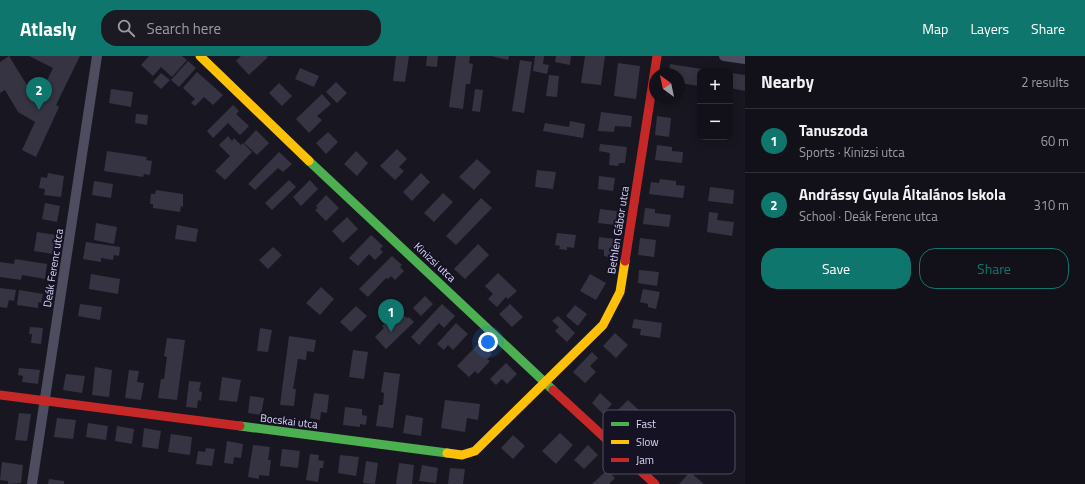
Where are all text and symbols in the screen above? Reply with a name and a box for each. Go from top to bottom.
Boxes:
search box [101,10,381,46]
text: Atlasly [20,14,77,43]
icon: search [115,17,137,39]
text: Search here [147,17,221,40]
text: Map [922,18,948,39]
text: Layers [970,18,1009,39]
text: Share [1031,18,1065,39]
north arrow [649,68,685,104]
map controls [697,68,733,140]
button: + [697,68,733,104]
text: Nearby [761,69,814,95]
text: 2 results [1021,72,1069,92]
pin: 2 [26,77,52,110]
button: − [697,104,733,140]
text: Tanuszoda [799,119,868,142]
text: 1 [770,131,778,151]
text: 60 m [1041,131,1069,151]
text: Sports · Kinizsi utca [799,142,905,162]
text: Andrássy Gyula Általános Iskola [799,183,1006,206]
street label: Bethlen Gábor utca [603,185,633,275]
text: 2 [770,195,778,215]
text: 310 m [1033,195,1069,215]
text: School · Deák Ferenc utca [799,206,938,226]
street label: Deák Ferenc utca [39,227,67,308]
street label: Kinizsi utca [411,238,460,286]
button: Save [761,248,911,289]
button: Share [919,248,1069,289]
pin: 1 [378,299,404,332]
your location [478,332,498,352]
street label: Bocskai utca [259,410,319,433]
legend [603,410,735,474]
text: Fast [636,416,656,432]
text: Slow [636,434,659,450]
text: Jam [636,452,654,468]

